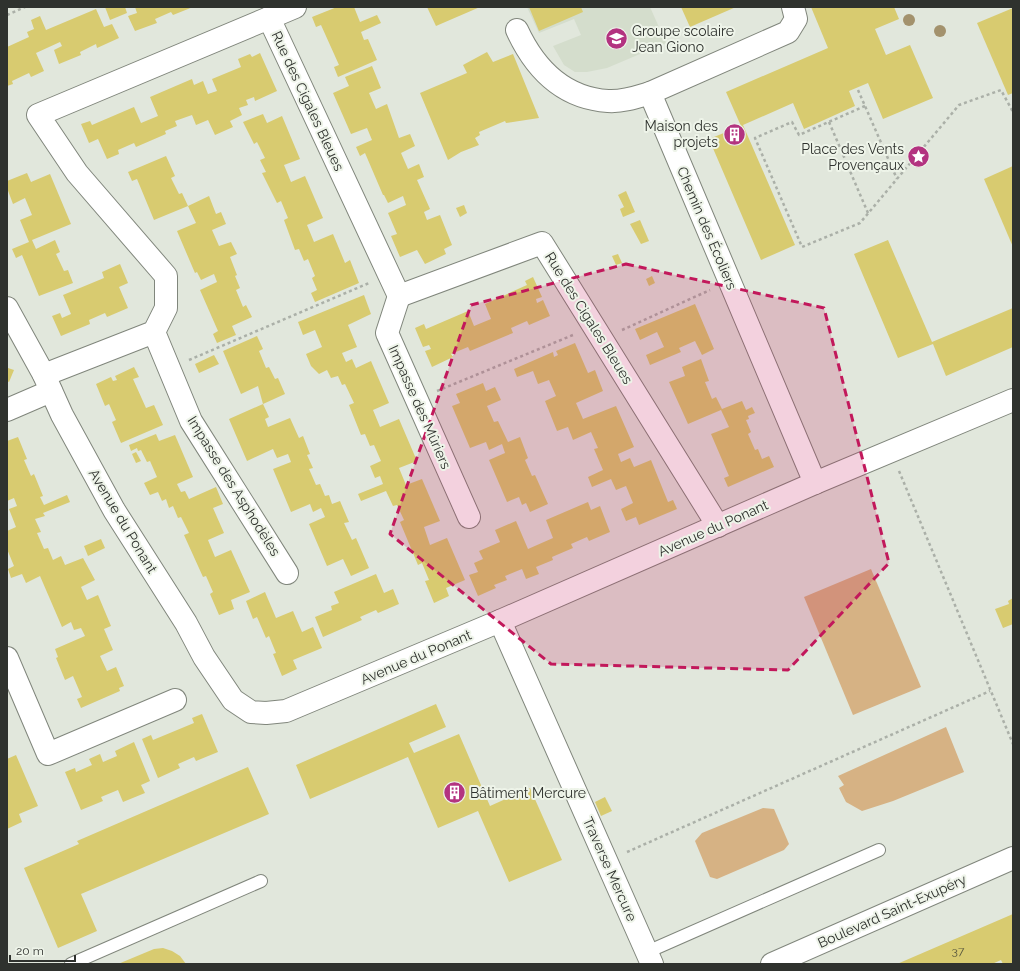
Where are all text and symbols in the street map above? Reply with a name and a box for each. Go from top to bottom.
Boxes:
place label: Groupe scolaire Jean Giono [632,23,734,55]
school or university icon: Groupe scolaire Jean Giono [604,26,630,52]
street label: Rue des Cigales Bleues [269,29,348,174]
place label: Maison des projets [645,118,718,150]
building icon: Maison des projets [721,121,747,147]
place label: Place des Vents Provençaux [801,141,904,173]
place icon: Place des Vents Provençaux [906,144,932,170]
street label: Chemin des Écoliers [674,164,741,292]
street label: Rue des Cigales Bleues [542,249,636,387]
street label: Impasse des Mûriers [386,343,455,472]
street label: Impasse des Asphodèles [184,413,284,559]
street label: Avenue du Ponant [86,466,161,576]
street label: Avenue du Ponant [655,496,771,559]
street label: Avenue du Ponant [358,626,474,688]
building icon: Bâtiment Mercure [441,780,467,806]
place label: Bâtiment Mercure [470,785,586,801]
street label: Traverse Mercure [580,814,640,924]
street label: Boulevard Saint-Exupéry [815,871,969,951]
scale bar [10,937,75,963]
text: 20 m [16,944,44,958]
house number: 37 [952,944,965,958]

